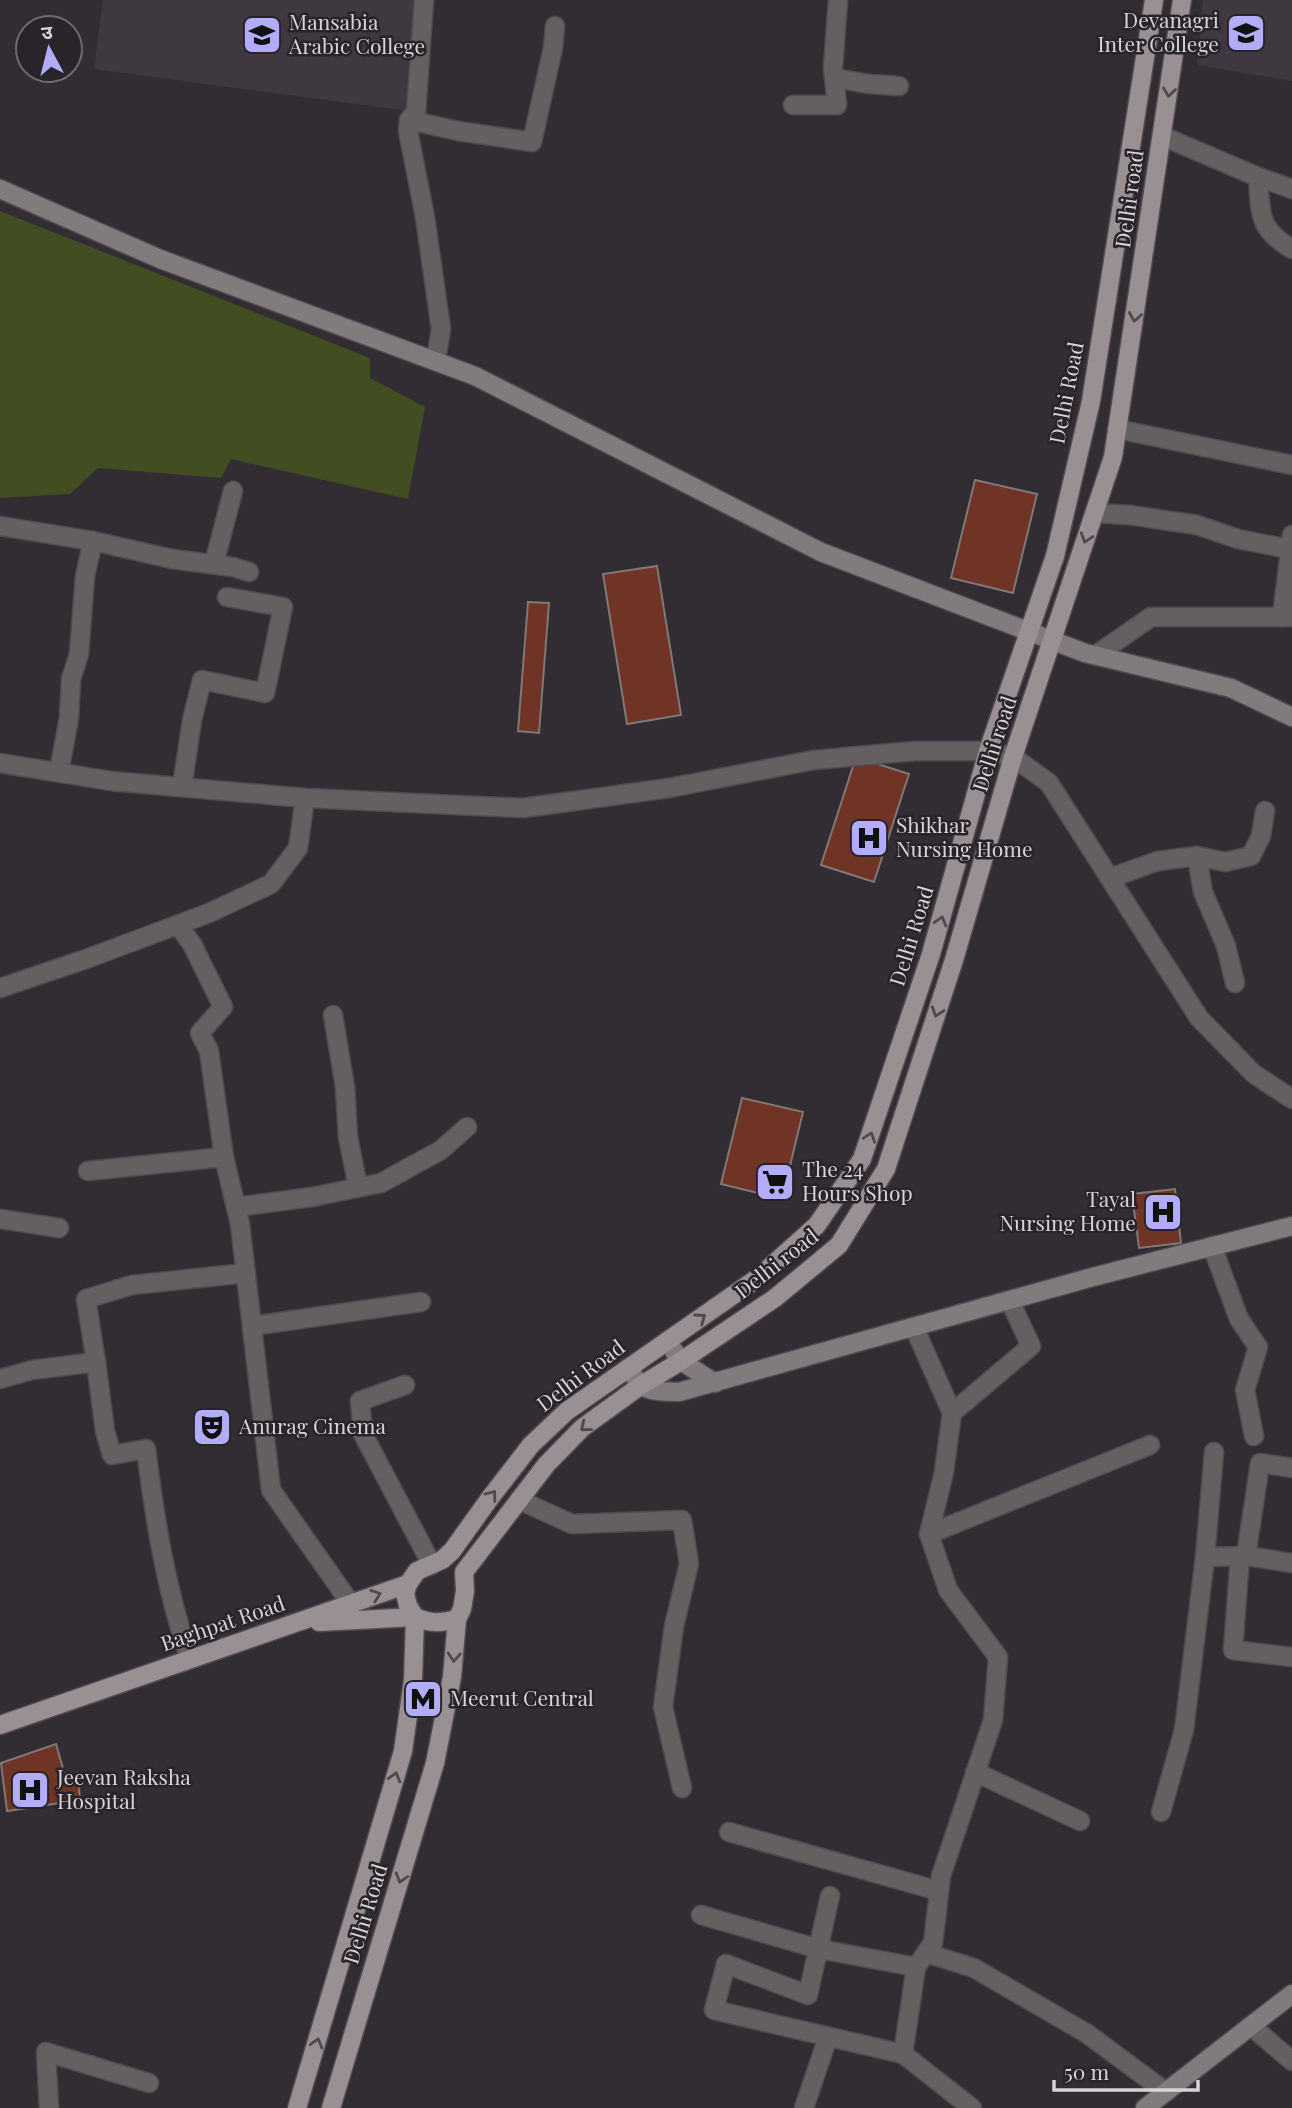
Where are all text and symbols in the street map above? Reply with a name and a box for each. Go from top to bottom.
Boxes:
place label: Devanagri Inter College [1097,5,1219,57]
place label: Mansabia Arabic College [288,7,425,59]
school or university icon: Devanagri Inter College [1225,12,1267,54]
north arrow [14,14,84,84]
school or university icon: Mansabia Arabic College [241,14,283,56]
text: उ [40,17,55,45]
one-way arrow [1161,86,1176,98]
street label: Delhi road [1107,148,1149,250]
one-way arrow [1128,311,1143,323]
street label: Delhi Road [1041,339,1089,446]
one-way arrow [1080,532,1094,544]
street label: Delhi road [965,692,1022,795]
place label: Shikhar Nursing Home [896,810,1033,862]
hospital icon: Shikhar Nursing Home [848,817,890,859]
street label: Delhi Road [882,882,939,989]
one-way arrow [932,915,947,927]
one-way arrow [931,1006,945,1018]
one-way arrow [862,1132,876,1144]
place label: The 24 Hours Shop [802,1154,913,1206]
supermarket icon: The 24 Hours Shop [754,1161,796,1203]
place label: Tayal Nursing Home [999,1184,1136,1236]
hospital icon: Tayal Nursing Home [1142,1191,1184,1233]
street label: Delhi road [728,1221,823,1304]
one-way arrow [693,1314,706,1326]
street label: Delhi Road [530,1332,629,1417]
theatre icon: Anurag Cinema [191,1406,233,1448]
place label: Anurag Cinema [238,1411,386,1439]
one-way arrow [581,1418,593,1431]
one-way arrow [484,1491,496,1503]
street label: Baghpat Road [156,1588,288,1656]
one-way arrow [370,1589,382,1603]
one-way arrow [447,1652,462,1663]
metro station icon: Meerut Central [402,1678,444,1720]
place label: Meerut Central [450,1683,594,1711]
place label: Jeevan Raksha Hospital [56,1762,191,1814]
hospital icon: Jeevan Raksha Hospital [9,1769,51,1811]
one-way arrow [387,1772,401,1784]
street label: Delhi Road [336,1860,393,1967]
one-way arrow [394,1872,409,1884]
one-way arrow [308,2037,323,2049]
scale bar [1054,2048,1198,2092]
text: 50 m [1064,2057,1110,2085]

